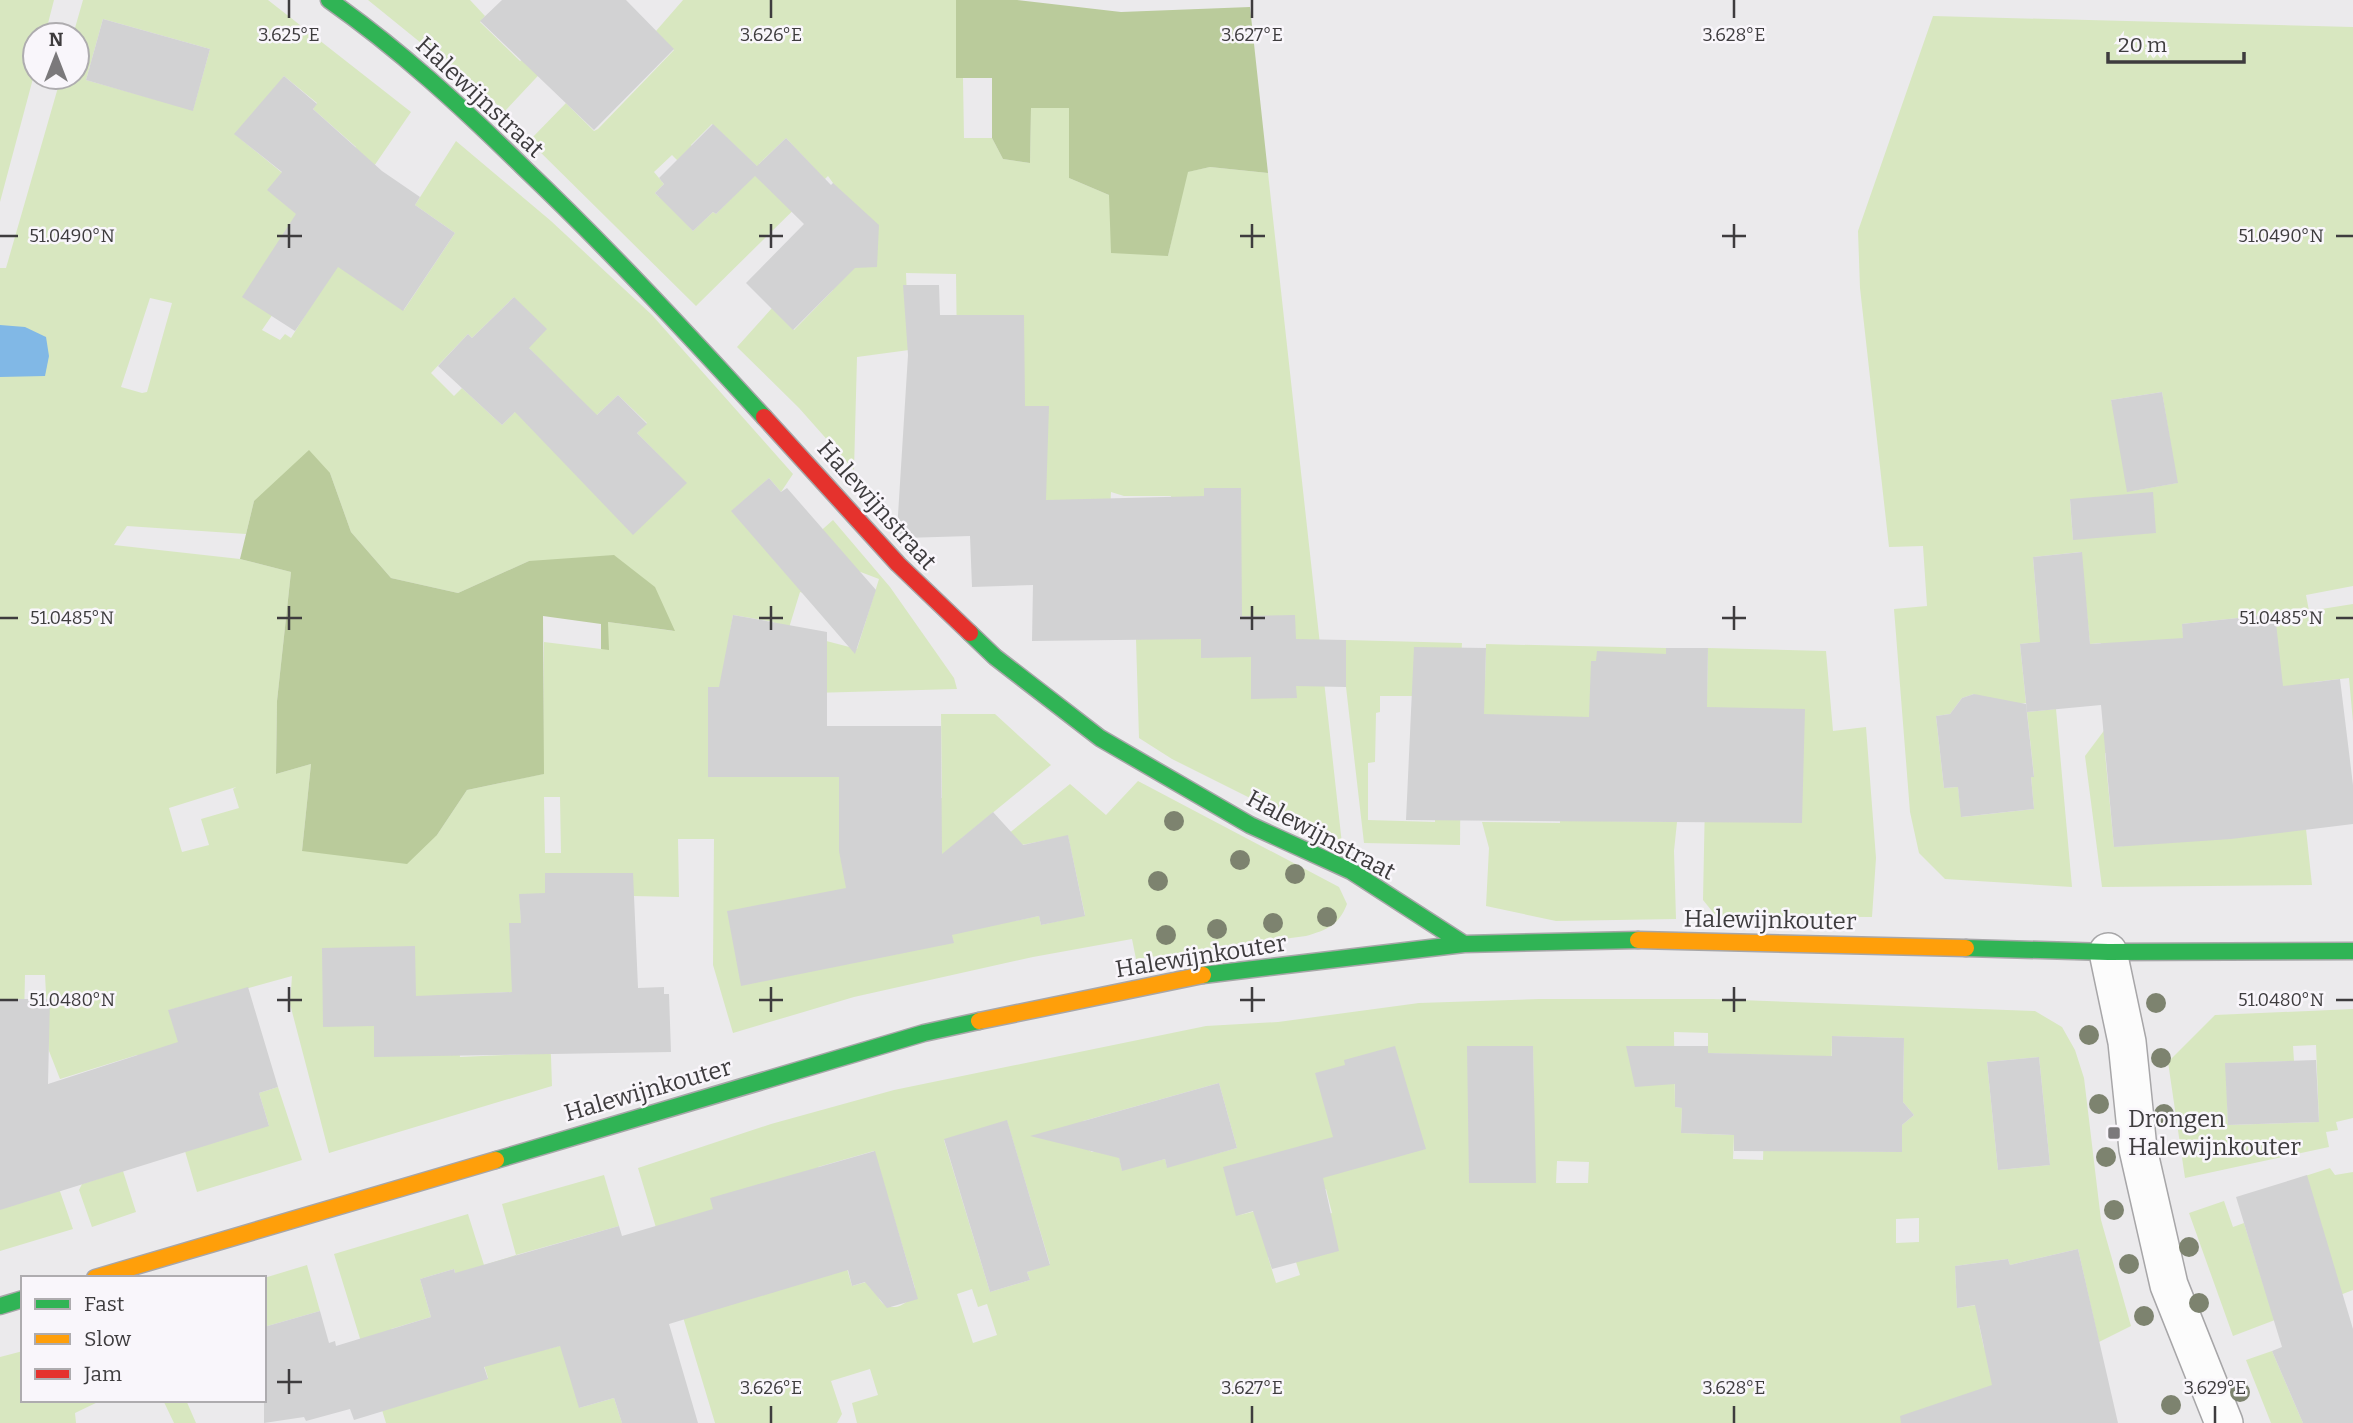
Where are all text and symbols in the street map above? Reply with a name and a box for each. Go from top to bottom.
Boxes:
north arrow [21,21,91,91]
scale bar [2108,21,2244,65]
text: 3.625°E [258,24,320,46]
text: 3.626°E [740,24,802,46]
text: 3.627°E [1221,24,1283,46]
text: 3.628°E [1702,24,1766,46]
text: N [49,28,64,51]
street label: Halewijnstraat [410,31,550,163]
text: 20 m [2118,32,2167,58]
text: 51.0490°N [29,225,115,247]
text: 51.0490°N [2238,225,2324,247]
street label: Halewijnstraat [812,435,943,576]
text: 51.0485°N [30,607,114,629]
text: 51.0485°N [2239,607,2323,629]
street label: Halewijnstraat [1242,784,1400,886]
street label: Halewijnkouter [1683,904,1857,936]
street label: Halewijnkouter [1113,929,1289,983]
text: 51.0480°N [29,989,115,1011]
text: 51.0480°N [2238,989,2324,1011]
street label: Halewijnkouter [561,1053,735,1127]
place label: Drongen Halewijnkouter [2128,1105,2301,1161]
marker: Drongen Halewijnkouter [2106,1125,2122,1141]
legend [21,1276,266,1402]
text: Fast [84,1291,125,1317]
text: Slow [84,1326,131,1352]
text: Jam [83,1361,122,1387]
text: 3.626°E [740,1377,802,1399]
text: 3.627°E [1221,1377,1283,1399]
text: 3.628°E [1702,1377,1766,1399]
text: 3.629°E [2184,1377,2246,1399]

